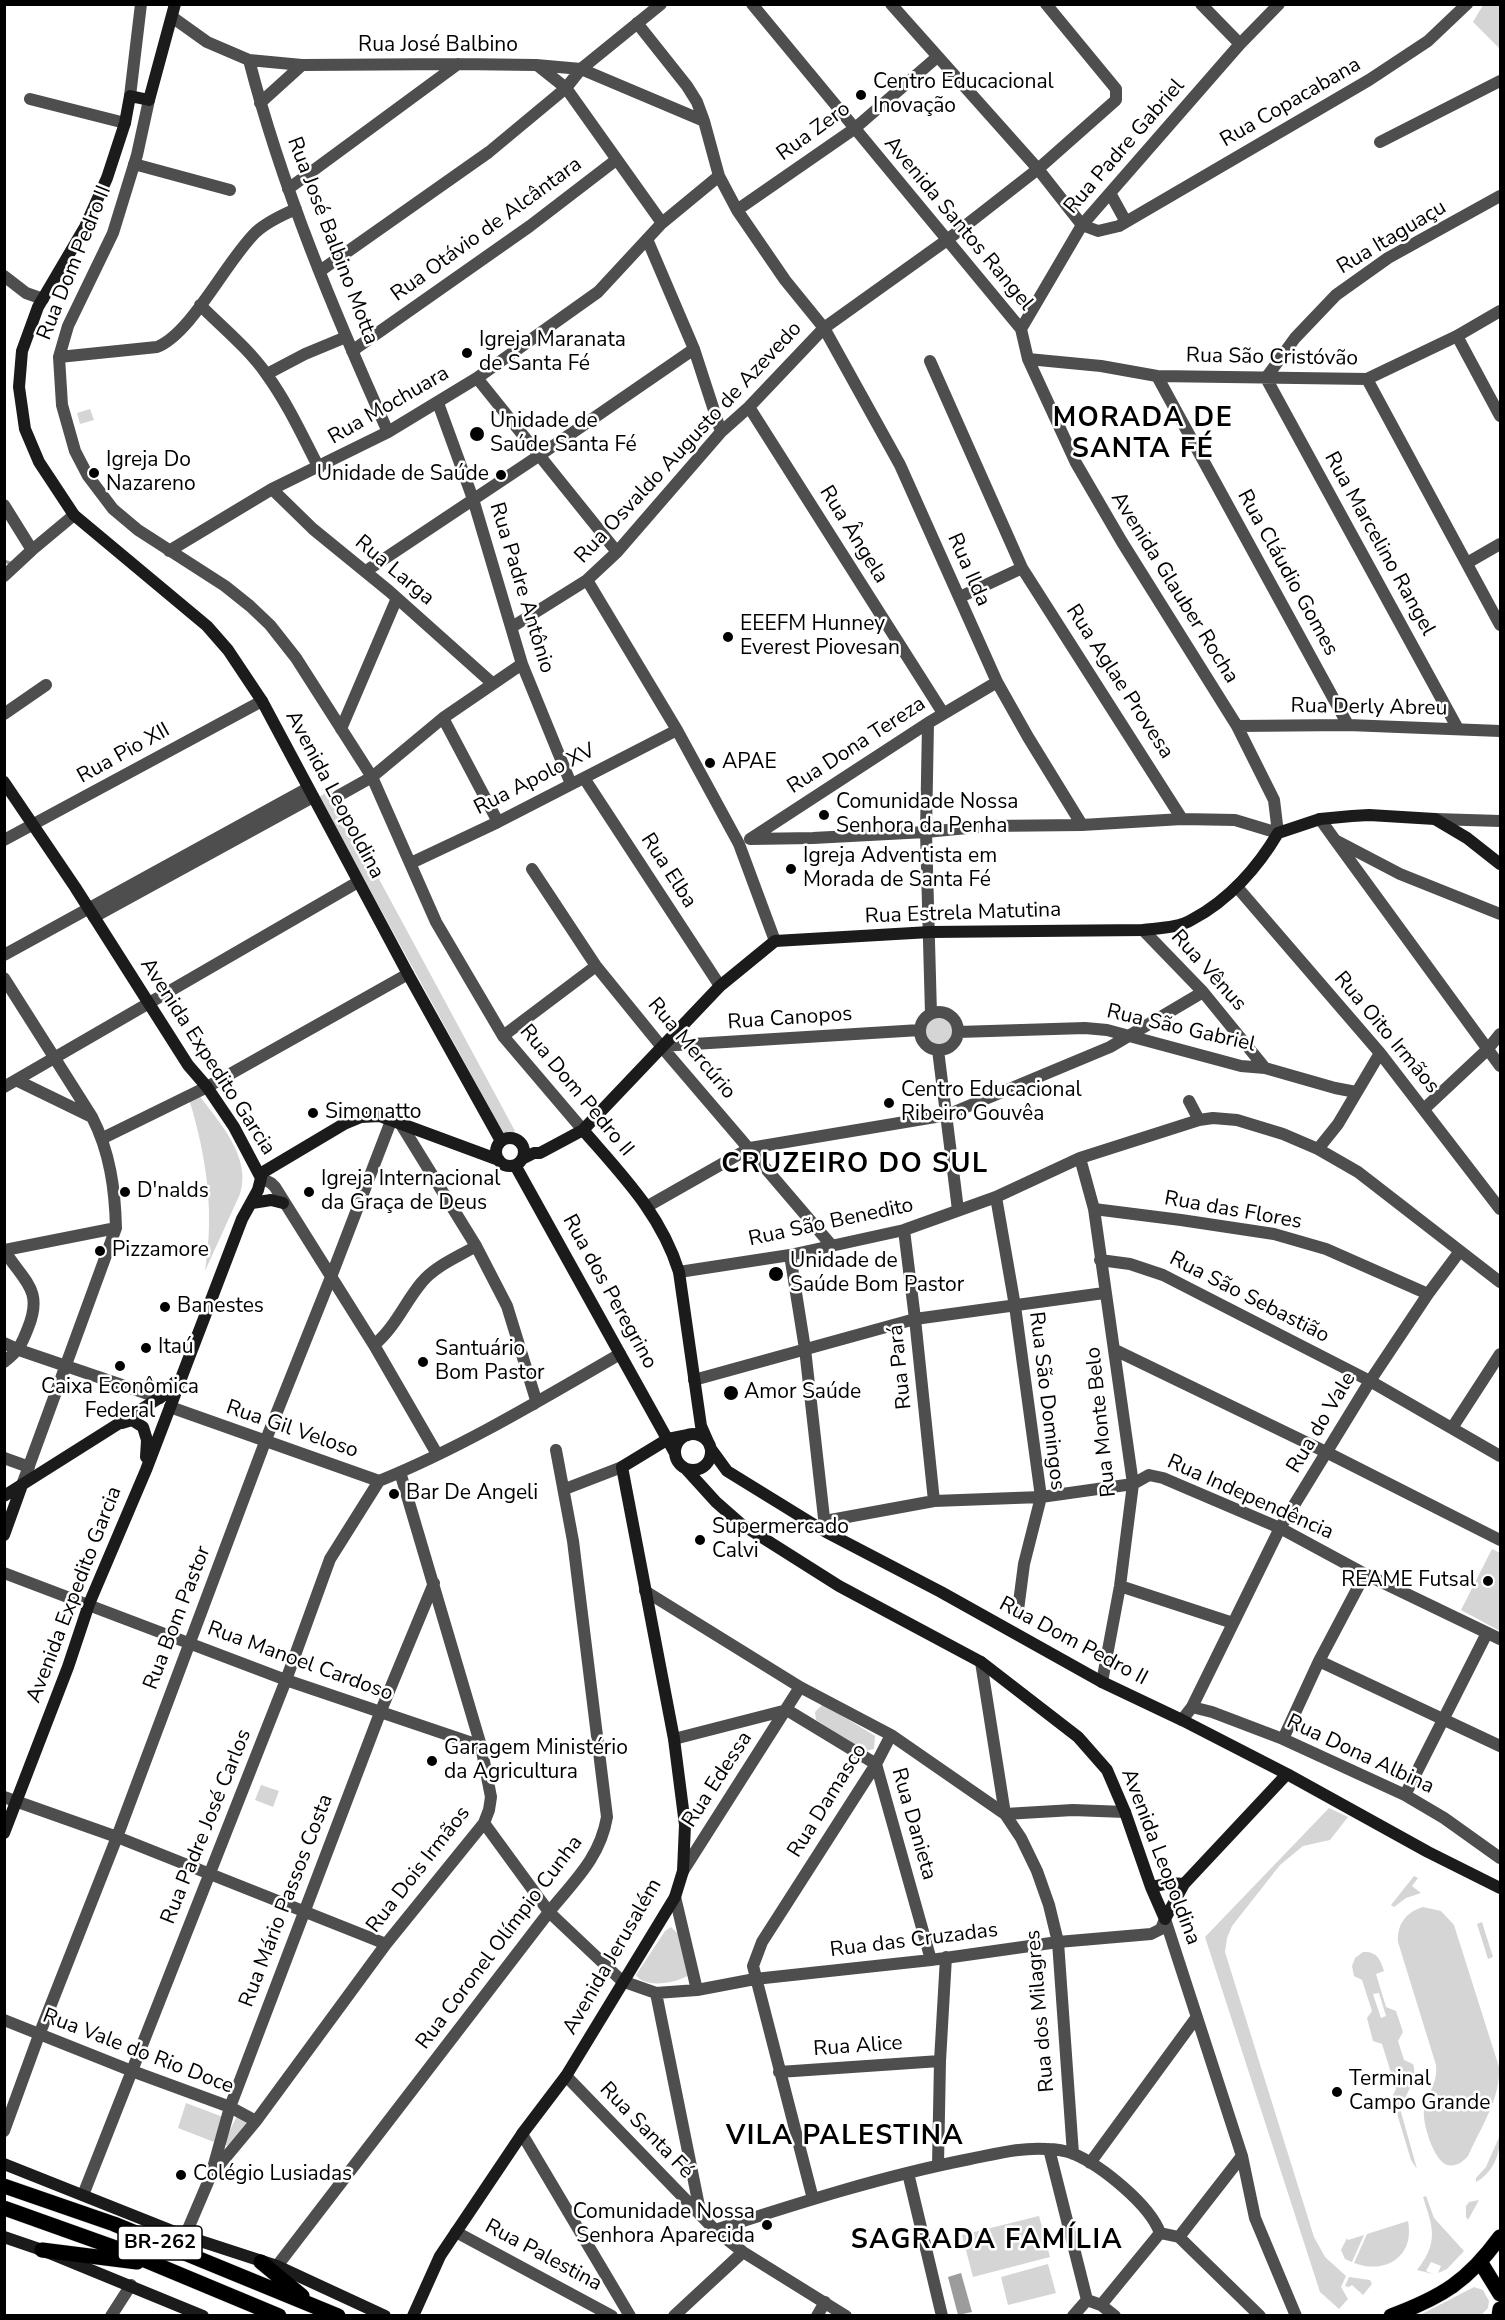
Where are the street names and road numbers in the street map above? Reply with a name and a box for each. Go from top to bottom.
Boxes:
street label: Rua José Balbino [358,33,518,59]
street label: Rua Copacabana [1216,53,1366,153]
street label: Rua Padre Gabriel [1059,74,1191,220]
street label: Rua Zero [772,97,856,167]
street label: Avenida Santos Rangel [878,132,1038,316]
street label: Rua José Balbino Motta [281,134,383,348]
street label: Rua Otávio de Alcântara [387,152,587,308]
street label: Rua Dom Pedro II [33,182,117,344]
street label: Rua Itaguaçu [1333,196,1451,280]
street label: Rua Osvaldo Augusto de Azevedo [570,317,808,569]
street label: Rua São Cristóvão [1186,344,1358,372]
street label: Rua Mochuara [324,361,454,451]
street label: Rua Marcelino Rangel [1318,448,1440,640]
street label: Rua Ângela [813,482,893,588]
street label: Rua Cláudio Gomes [1231,486,1343,660]
street label: Avenida Glauber Rocha [1105,488,1243,688]
street label: Rua Padre Antônio [483,500,559,676]
street label: Rua Ilda [941,530,995,610]
street label: Rua Larga [349,531,439,611]
street label: Rua Aglae Provesa [1060,600,1178,764]
street label: Rua Dona Tereza [783,692,931,800]
street label: Rua Derly Abreu [1290,694,1448,722]
street label: Avenida Leopoldina [279,707,389,883]
street label: Rua Pio XII [73,718,175,790]
street label: Rua Apolo XV [470,739,600,821]
street label: Rua Elba [635,829,701,913]
street label: Rua Estrela Matutina [864,898,1062,930]
street label: Rua Vênus [1165,925,1251,1017]
street label: Avenida Expedito Garcia [134,954,280,1160]
street label: Rua Oito Irmãos [1328,967,1444,1099]
street label: Rua Mercúrio [641,993,741,1105]
street label: Rua São Gabriel [1104,1000,1258,1058]
street label: Rua Canopos [727,1002,853,1036]
street label: Rua Dom Pedro II [513,1020,639,1162]
street label: Rua das Flores [1162,1187,1304,1235]
street label: Rua São Benedito [746,1193,916,1253]
street label: Rua dos Peregrino [556,1210,662,1374]
street label: Rua São Sebastião [1165,1247,1333,1349]
street label: Rua São Domingos [1023,1310,1069,1492]
street label: Rua Pará [884,1324,918,1410]
street label: Rua Monte Belo [1082,1346,1122,1498]
street label: Rua do Vale [1282,1368,1362,1478]
street label: Rua Gil Veloso [223,1396,361,1464]
street label: Rua Independência [1163,1450,1337,1546]
street label: Avenida Expedito Garcia [22,1483,128,1707]
street label: Rua Bom Pastor [139,1543,217,1693]
street label: Rua Dom Pedro II [994,1592,1152,1692]
street label: Rua Manoel Cardoso [204,1617,396,1707]
street label: Rua Dona Albina [1282,1710,1438,1800]
street label: Rua Padre José Carlos [156,1726,258,1928]
street label: Rua Edessa [678,1727,758,1833]
street label: Rua Damasco [783,1739,873,1863]
street label: Rua Danieta [885,1765,941,1883]
street label: Avenida Leopoldina [1115,1765,1205,1949]
street label: Rua Mário Passos Costa [235,1791,339,2011]
street label: Rua Dois Irmãos [362,1802,476,1938]
street label: Rua Coronel Olímpio Cunha [411,1831,589,2055]
street label: Avenida Jerusalém [558,1875,668,2039]
street label: Rua das Cruzadas [829,1918,999,1964]
street label: Rua dos Milagres [1021,1929,1061,2093]
street label: Rua Vale do Rio Doce [39,2004,237,2100]
street label: Rua Alice [813,2031,903,2063]
street label: Rua Santa Fé [594,2077,698,2185]
street label: Rua Palestina [480,2215,606,2297]
road number: BR-262 [118,2226,202,2260]

